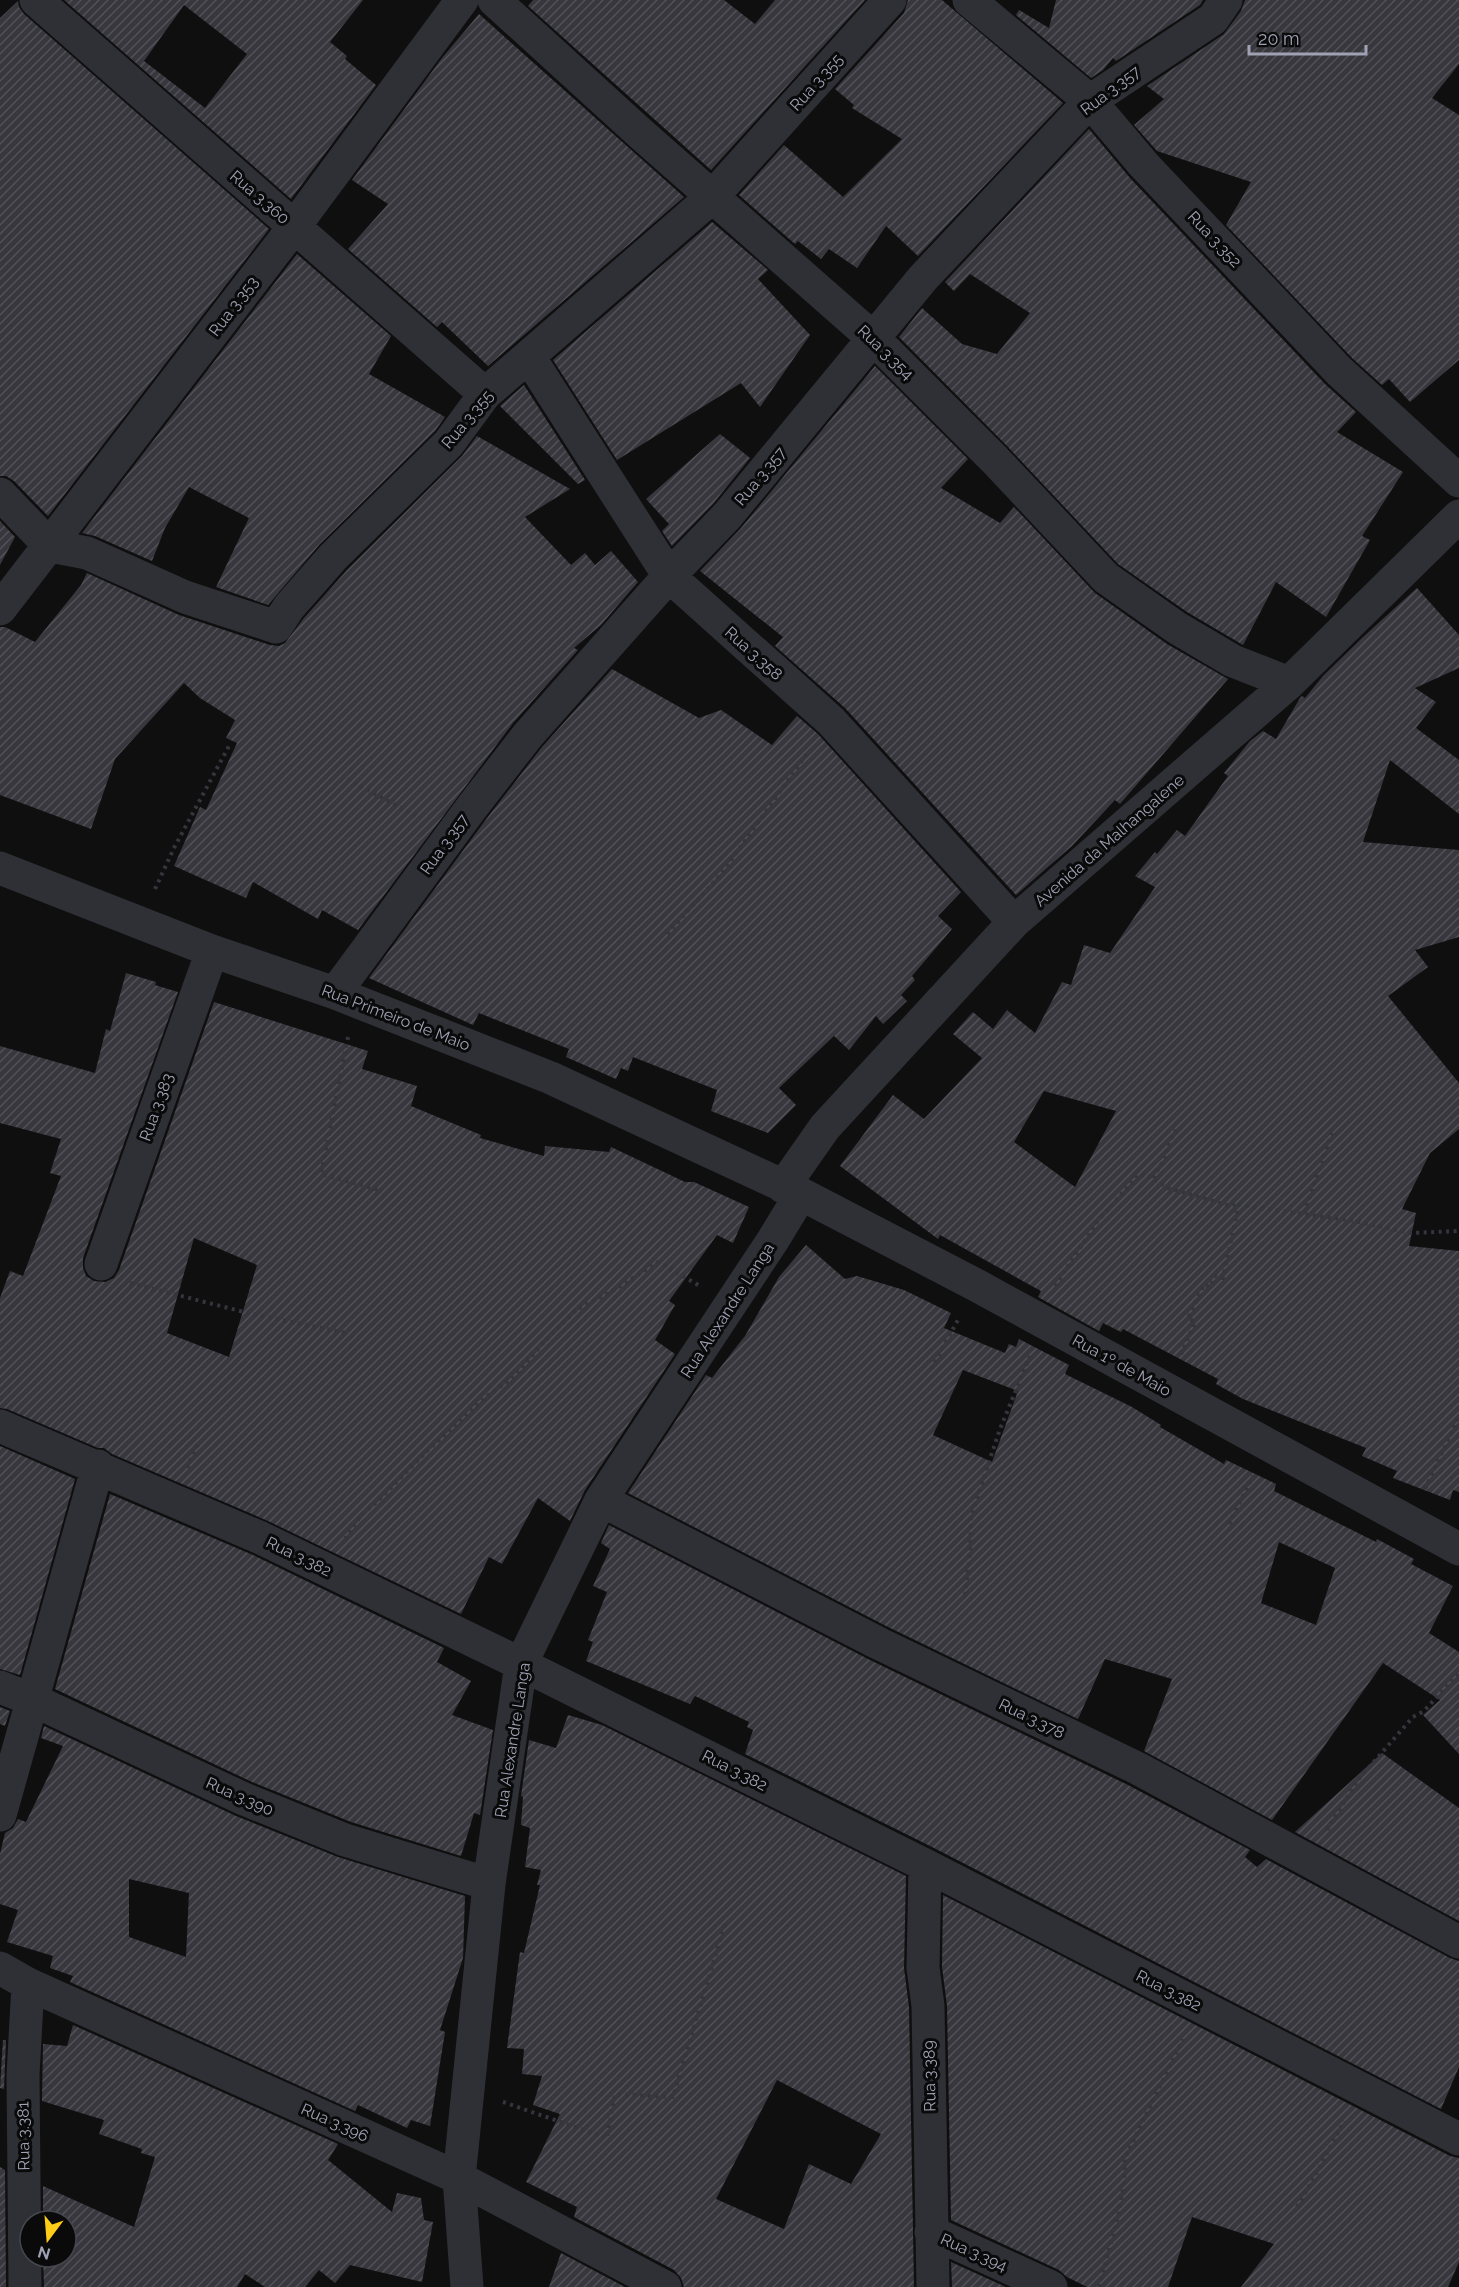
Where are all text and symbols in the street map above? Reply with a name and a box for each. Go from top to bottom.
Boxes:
scale bar [1249,18,1366,56]
text: 20 m [1258,28,1300,49]
street label: Rua 3.355 [786,50,847,115]
street label: Rua 3.357 [1077,61,1144,119]
street label: Rua 3.360 [226,167,293,228]
street label: Rua 3.352 [1184,207,1245,271]
street label: Rua 3.353 [205,273,262,340]
street label: Rua 3.354 [854,321,918,384]
street label: Rua 3.355 [438,386,497,452]
street label: Rua 3.357 [731,443,790,509]
street label: Rua 3.358 [721,623,786,684]
street label: Avenida da Malhangalene [1031,770,1188,910]
street label: Rua 3.357 [416,810,473,878]
street label: Rua Primeiro de Maio [319,980,473,1055]
street label: Rua 3.383 [135,1071,178,1144]
street label: Rua Alexandre Langa [677,1239,778,1381]
street label: Rua 1º de Maio [1069,1330,1174,1400]
street label: Rua 3.382 [263,1532,335,1580]
street label: Rua Alexandre Langa [491,1661,534,1819]
street label: Rua 3.378 [996,1694,1068,1742]
street label: Rua 3.382 [699,1746,771,1795]
street label: Rua 3.390 [203,1773,277,1820]
street label: Rua 3.382 [1133,1966,1205,2015]
street label: Rua 3.389 [919,2040,940,2112]
street label: Rua 3.396 [298,2099,371,2146]
street label: Rua 3.381 [13,2101,34,2171]
north arrow [18,2209,78,2269]
street label: Rua 3.394 [938,2229,1010,2276]
text: N [36,2242,52,2264]

